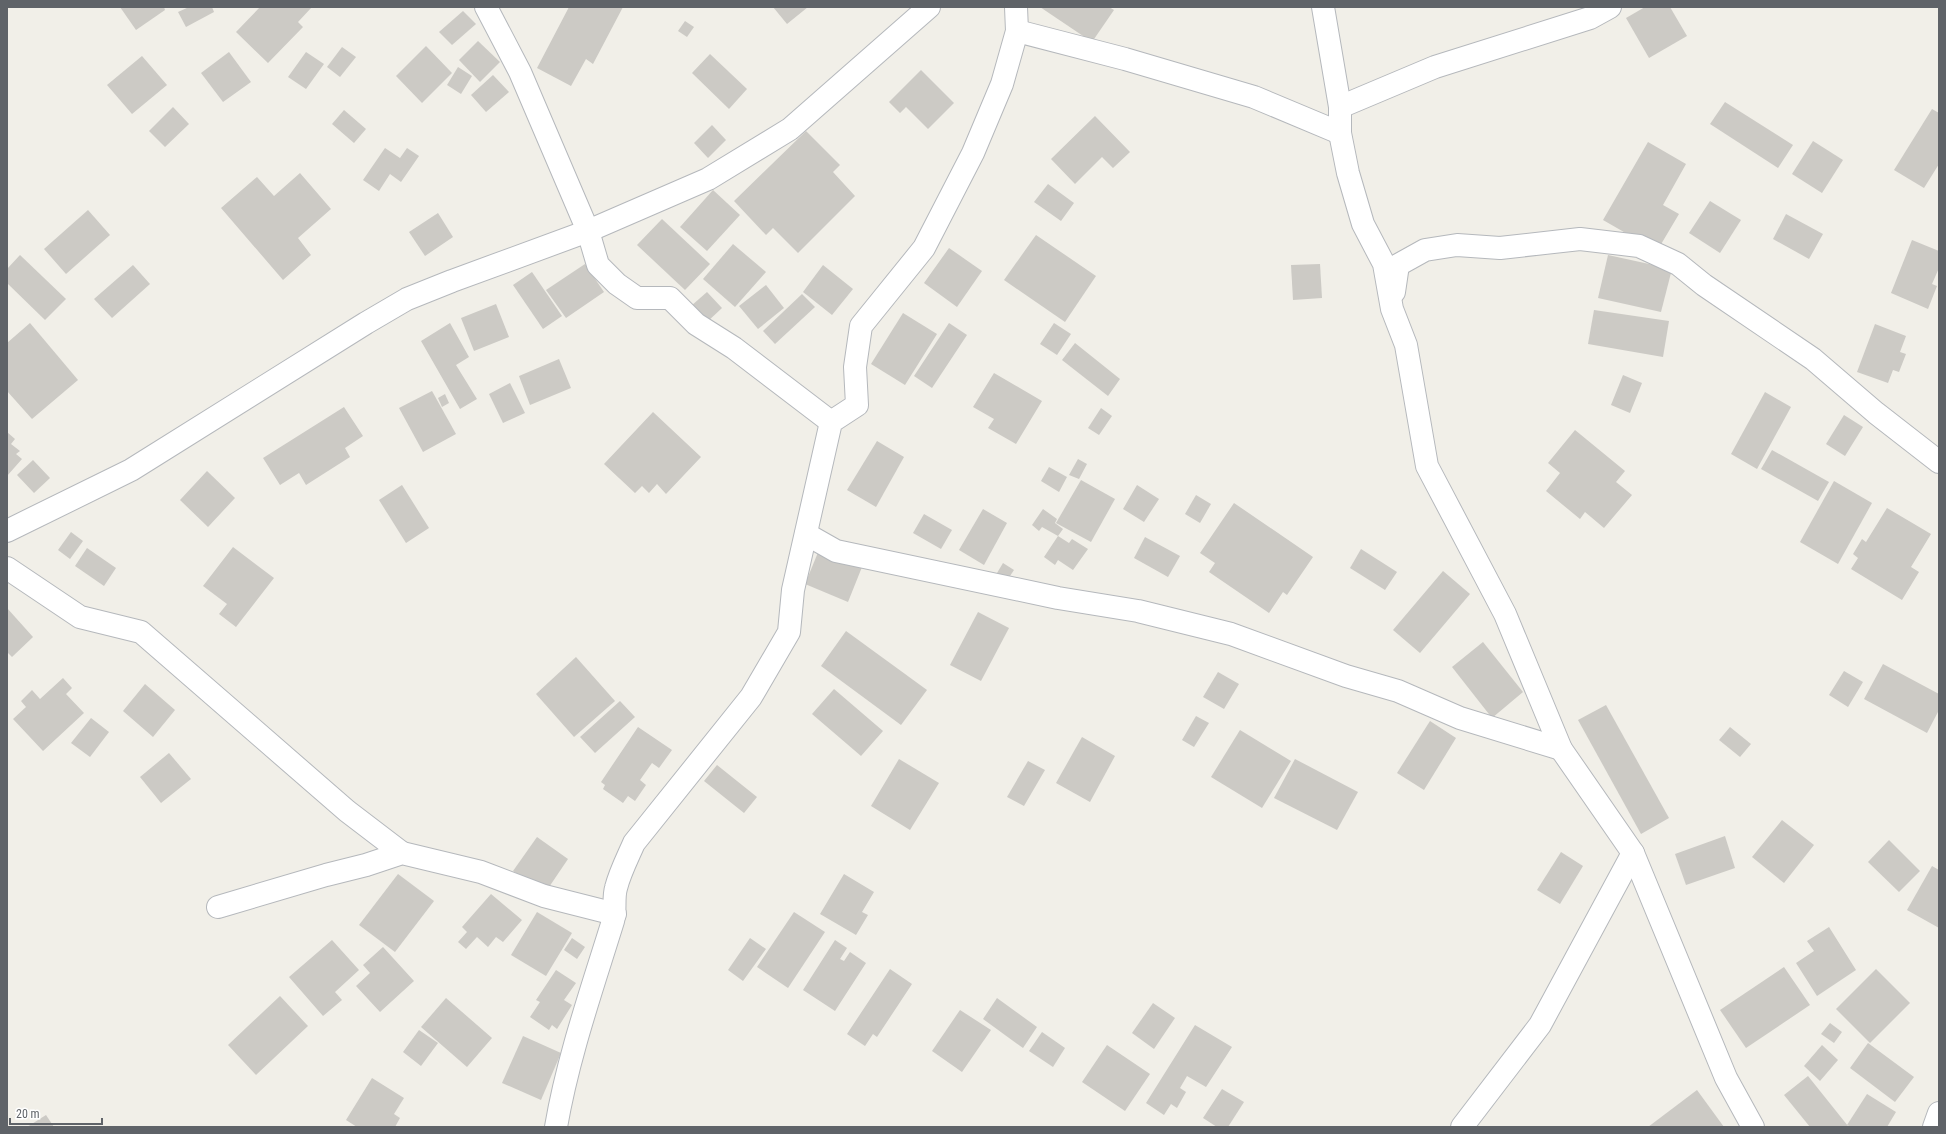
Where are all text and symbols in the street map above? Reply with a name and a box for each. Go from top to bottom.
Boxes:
scale bar [10,1100,102,1126]
text: 20 m [16,1107,40,1121]

